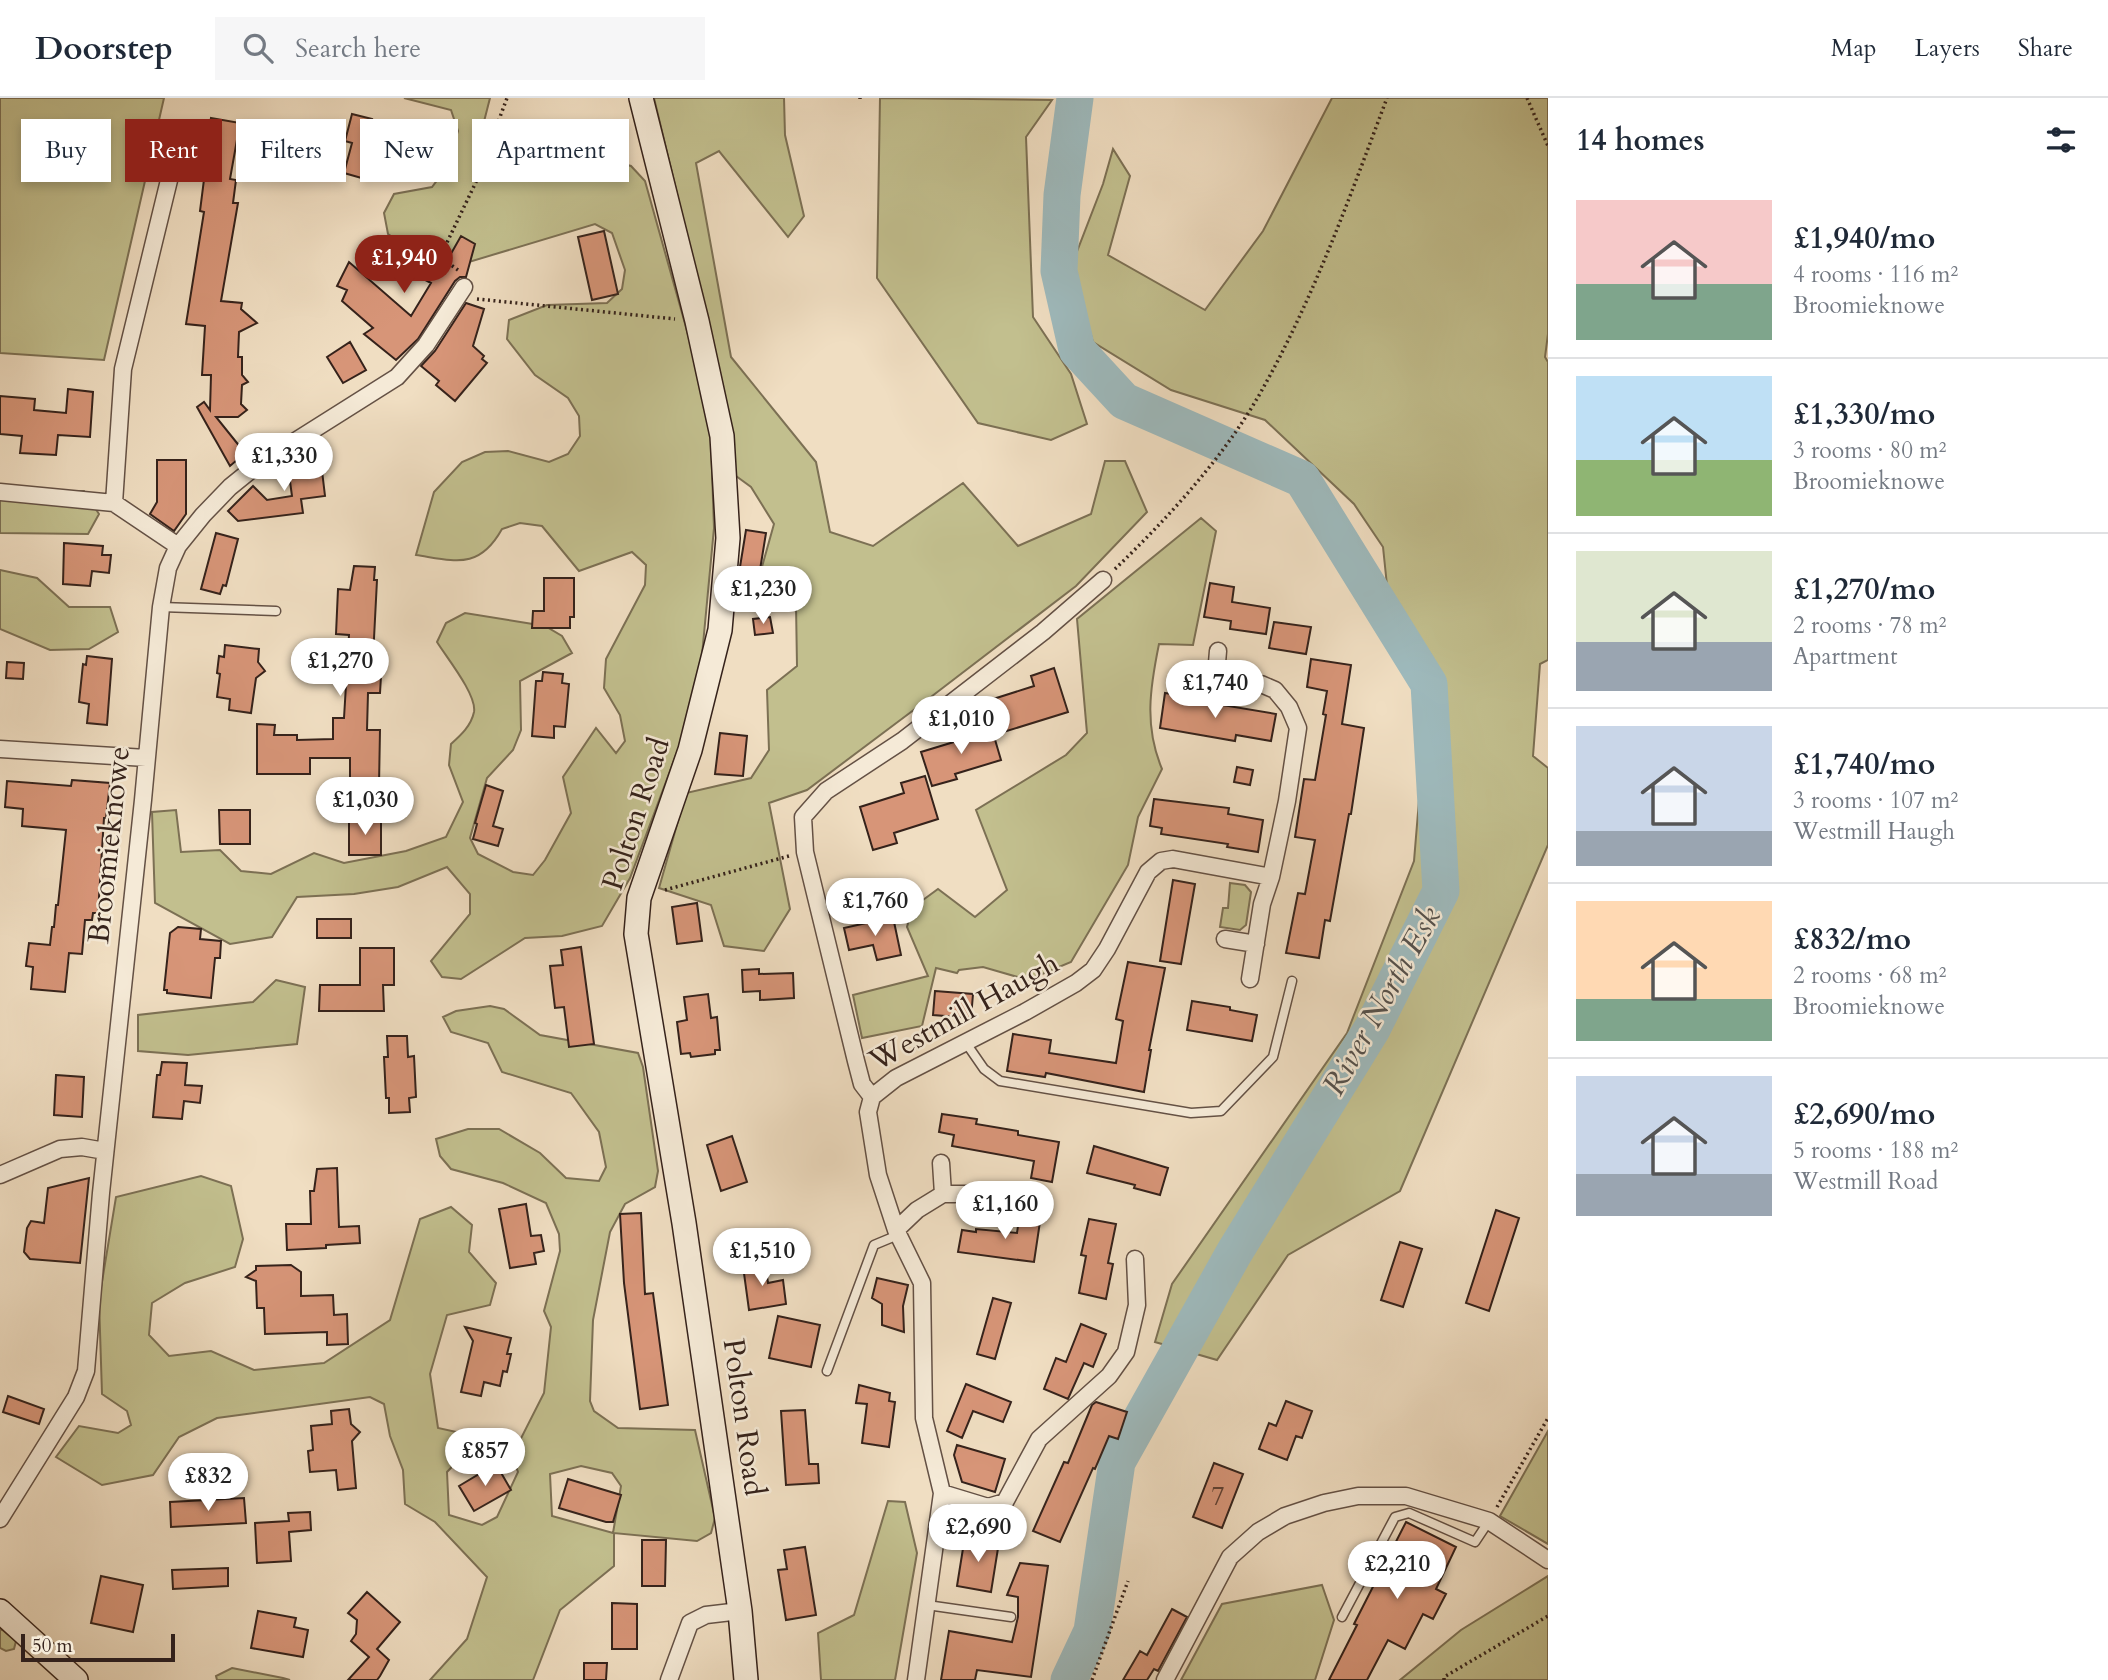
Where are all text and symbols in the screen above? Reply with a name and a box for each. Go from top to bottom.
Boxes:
search box [215,17,705,80]
text: Doorstep [35,26,173,71]
icon: search [239,29,277,67]
text: Search here [295,31,421,66]
text: Map [1831,32,1877,65]
text: Layers [1915,32,1980,65]
text: Share [2018,32,2073,65]
chip: Buy [21,119,111,182]
chip: Rent [125,119,222,182]
chip: Filters [236,119,346,182]
chip: New [360,119,458,182]
chip: Apartment [472,119,629,182]
text: 14 homes [1576,120,1705,161]
icon: filters [2042,121,2080,159]
text: £1,940/mo [1793,218,1935,259]
icon: home [1632,228,1716,312]
pin: £1,940 [347,236,461,295]
text: £1,940 [371,242,437,273]
text: 4 rooms · 116 m² [1793,259,1958,290]
text: Broomieknowe [1793,290,1945,321]
text: £1,330/mo [1793,394,1935,435]
icon: home [1632,404,1716,488]
pin: £1,330 [227,434,341,493]
text: 3 rooms · 80 m² [1793,435,1946,466]
text: £1,330 [251,440,317,471]
text: Broomieknowe [1793,466,1945,497]
pin: £1,230 [706,566,820,626]
text: £1,270/mo [1793,569,1935,610]
text: £1,230 [730,573,796,604]
icon: home [1632,579,1716,663]
text: 2 rooms · 78 m² [1793,610,1946,641]
pin: £1,270 [283,638,397,698]
text: Apartment [1793,641,1897,672]
text: £1,270 [307,645,373,676]
pin: £1,740 [1158,660,1272,720]
text: £1,740 [1182,667,1248,698]
pin: £1,010 [904,696,1018,756]
text: £1,010 [928,703,994,734]
street label: Polton Road [592,732,680,896]
street label: Broomieknowe [78,744,140,946]
text: £1,740/mo [1793,744,1935,785]
icon: home [1632,754,1716,838]
pin: £1,030 [308,778,422,837]
text: £1,030 [332,784,398,815]
text: 3 rooms · 107 m² [1793,785,1958,816]
text: Westmill Haugh [1793,816,1955,847]
pin: £1,760 [818,878,932,938]
text: £1,760 [842,885,908,916]
water label: River North Esk [1312,899,1452,1103]
text: £832/mo [1793,919,1911,960]
icon: home [1632,929,1716,1013]
street label: Westmill Haugh [861,943,1067,1082]
text: 2 rooms · 68 m² [1793,960,1946,991]
text: Broomieknowe [1793,991,1945,1022]
text: £2,690/mo [1793,1094,1935,1135]
icon: home [1632,1104,1716,1188]
text: 5 rooms · 188 m² [1793,1135,1958,1166]
text: Westmill Road [1793,1166,1938,1197]
pin: £1,160 [948,1182,1062,1241]
text: £1,160 [972,1188,1038,1219]
pin: £1,510 [705,1228,819,1288]
text: £1,510 [729,1235,795,1266]
street label: Polton Road [713,1336,775,1498]
pin: £857 [444,1428,526,1488]
text: £857 [461,1435,509,1466]
pin: £832 [167,1454,249,1513]
text: £832 [184,1460,232,1491]
house number: 7 [1211,1479,1225,1514]
pin: £2,690 [921,1504,1035,1564]
text: £2,690 [945,1511,1011,1542]
pin: £2,210 [1340,1542,1454,1601]
text: £2,210 [1364,1548,1430,1579]
scale bar [21,1631,175,1663]
text: 50 m [32,1633,73,1659]

